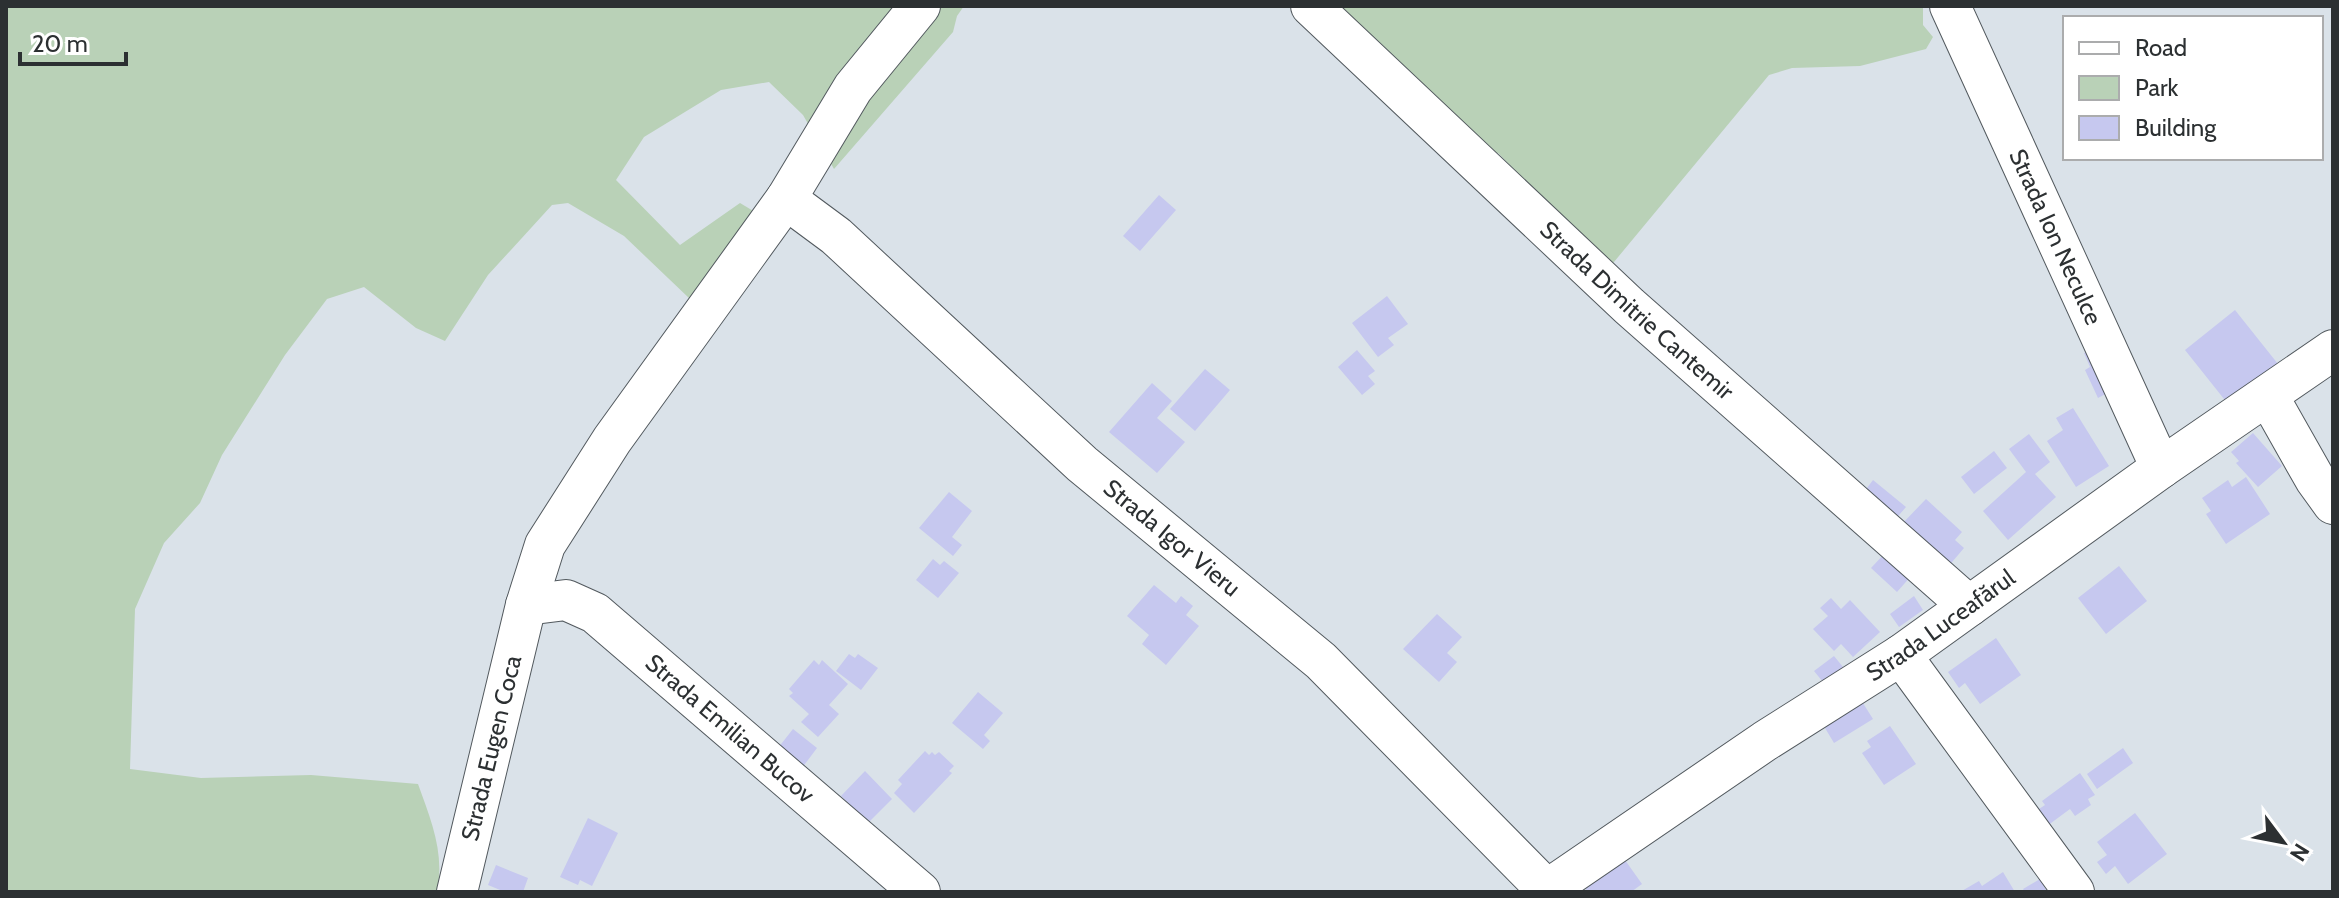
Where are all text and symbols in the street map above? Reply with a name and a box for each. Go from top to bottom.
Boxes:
scale bar [20,16,126,66]
legend [2063,16,2323,160]
text: 20 m [32,29,88,58]
text: Road [2135,33,2187,62]
text: Park [2135,73,2178,102]
text: Building [2135,113,2217,142]
street label: Strada Ion Neculce [2003,145,2109,329]
street label: Strada Dimitrie Cantemir [1534,215,1740,406]
street label: Strada Igor Vieru [1098,473,1246,602]
street label: Strada Luceafărul [1861,563,2021,687]
street label: Strada Emilian Bucov [640,648,821,809]
street label: Strada Eugen Coca [455,652,527,844]
north arrow [2243,802,2323,882]
text: N [2284,839,2315,866]

